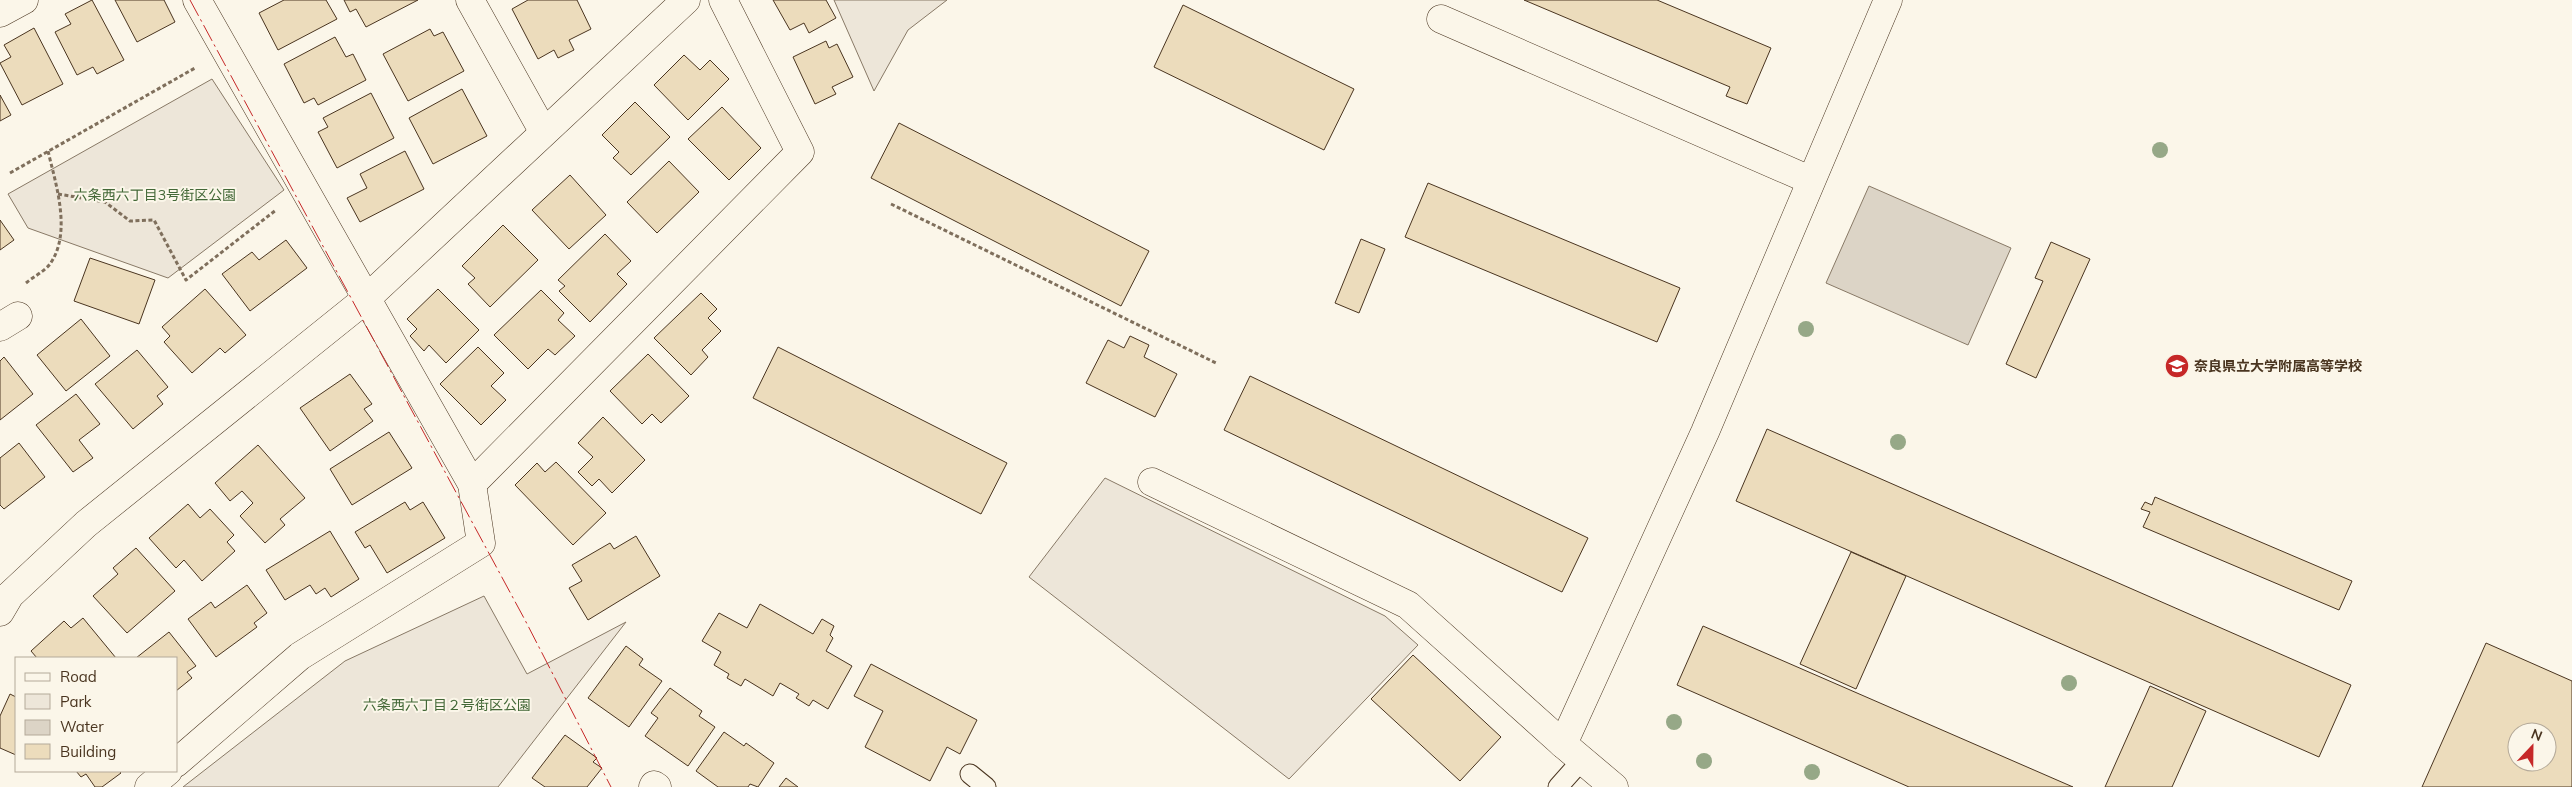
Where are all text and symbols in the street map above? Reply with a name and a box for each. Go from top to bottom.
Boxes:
park label: 六条西六丁目3号街区公園 [74,186,236,204]
school or university icon: 奈良県立大学附属高等学校 [2164,353,2190,379]
place label: 奈良県立大学附属高等学校 [2194,357,2362,375]
legend [15,657,178,772]
text: Road [60,667,97,686]
text: Park [60,692,92,711]
park label: 六条西六丁目２号街区公園 [363,696,531,714]
text: Water [60,717,104,736]
north arrow [2507,722,2557,772]
text: N [2529,725,2545,745]
text: Building [60,742,116,761]

